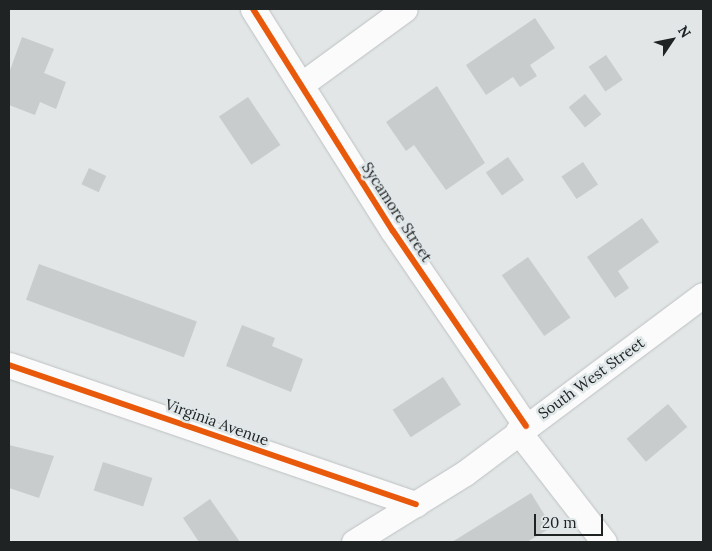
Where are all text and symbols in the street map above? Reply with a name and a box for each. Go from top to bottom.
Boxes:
north arrow [647,15,697,65]
text: N [674,22,695,41]
street label: Sycamore Street [358,159,436,265]
street label: South West Street [534,333,648,423]
street label: Virginia Avenue [163,395,271,449]
scale bar [537,504,606,536]
text: 20 m [542,513,577,532]

